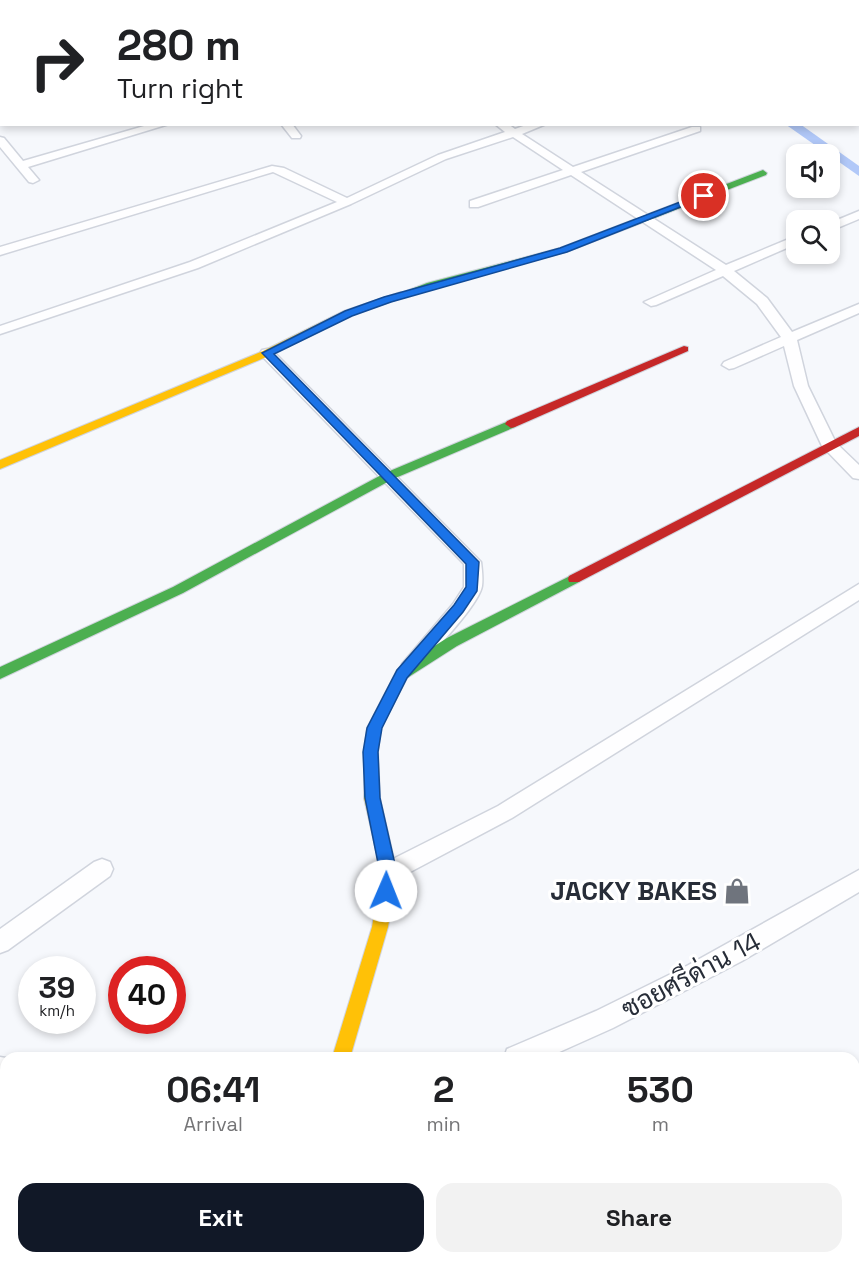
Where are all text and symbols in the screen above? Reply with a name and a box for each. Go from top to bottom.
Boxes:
text: 280 m [117,19,241,72]
icon: right [18,24,96,102]
text: Turn right [117,71,244,106]
map controls [786,144,840,264]
button: sound [786,144,840,198]
pin [678,170,729,221]
icon: arrive [687,179,720,212]
button: search [786,210,840,264]
position arrow [354,859,418,923]
place label: JACKY BAKES [550,874,717,908]
shop icon: JACKY BAKES [722,876,752,906]
street label: ซอยศรีด่าน 14 [616,924,766,1026]
speed limit sign: 40 [108,956,186,1034]
text: 39 [39,968,75,1007]
text: km/h [39,1001,75,1020]
text: 06:41 [166,1067,260,1113]
text: 2 [433,1067,454,1113]
text: 530 [627,1067,694,1113]
text: Arrival [184,1111,243,1137]
text: min [426,1111,461,1137]
text: m [652,1111,669,1137]
button: Exit [18,1183,424,1252]
button: Share [436,1183,842,1252]

